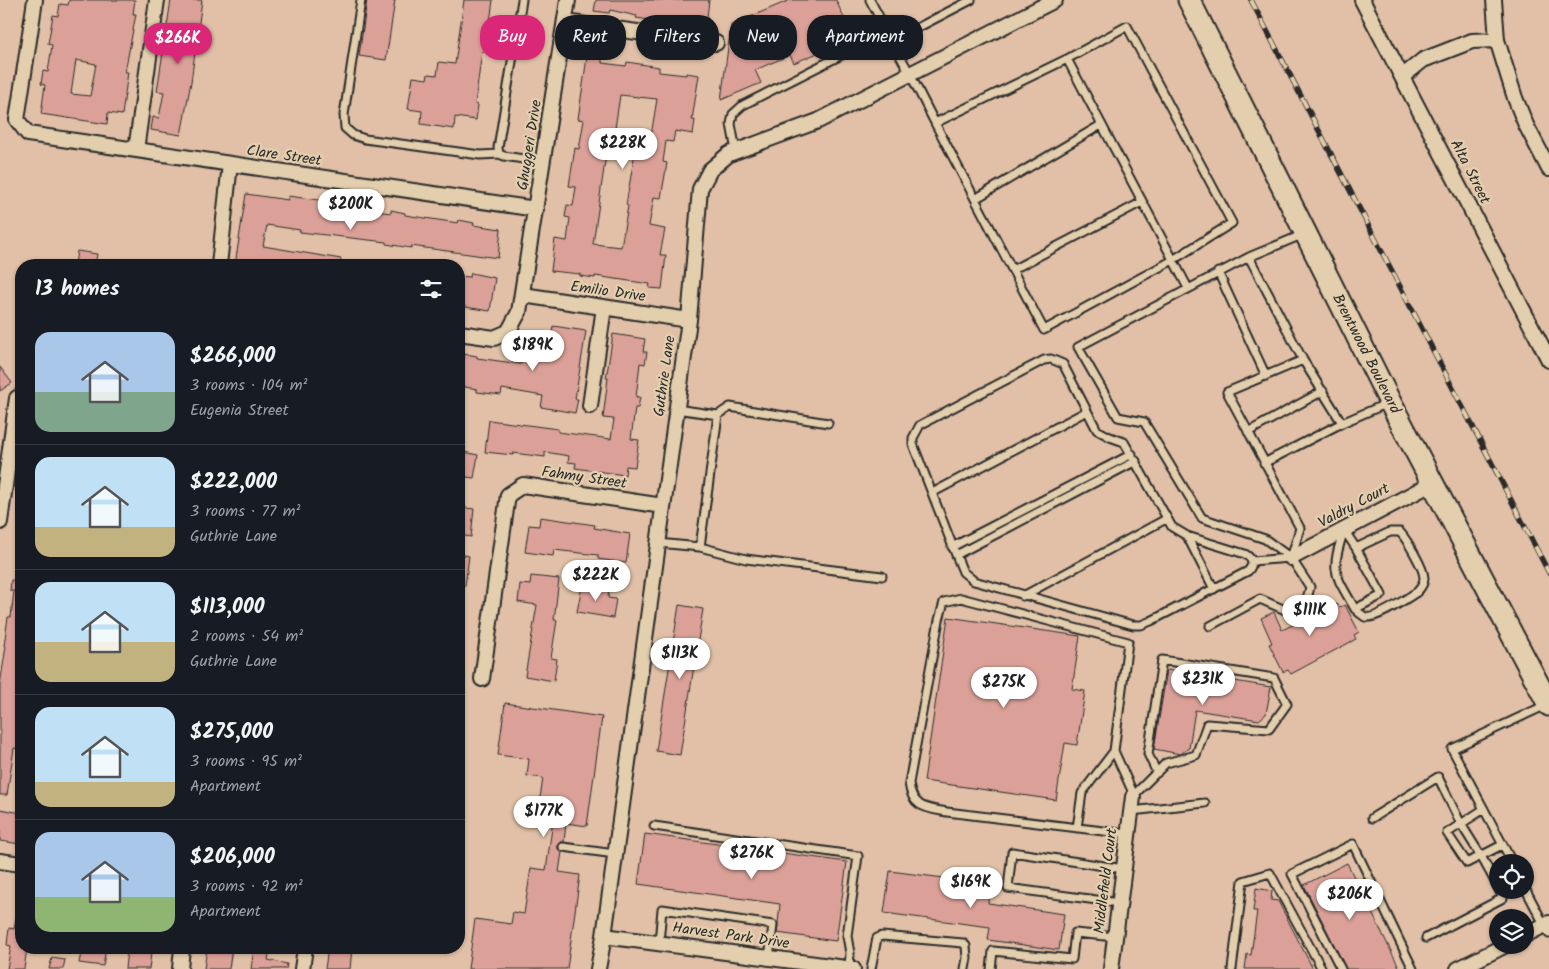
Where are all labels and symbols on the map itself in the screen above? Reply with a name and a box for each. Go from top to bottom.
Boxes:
pin: $266K [143,22,213,65]
street label: Ghuggeri Drive [511,98,549,192]
pin: $228K [588,128,658,170]
street label: Alta Street [1443,135,1497,209]
street label: Clare Street [245,139,323,173]
pin: $200K [316,188,386,231]
street label: Emilio Drive [569,275,647,309]
street label: Brentwood Boulevard [1325,290,1407,419]
pin: $189K [498,330,568,372]
street label: Guthrie Lane [647,334,683,418]
street label: Fahmy Street [540,460,628,496]
street label: Valdry Court [1314,477,1394,535]
pin: $222K [561,560,631,602]
pin: $111K [1275,594,1345,637]
pin: $113K [645,638,715,680]
pin: $231K [1168,664,1238,706]
pin: $275K [969,666,1039,709]
pin: $177K [509,796,579,838]
street label: Middlefield Court [1088,827,1124,935]
pin: $276K [717,838,787,880]
pin: $169K [936,866,1006,909]
pin: $206K [1315,878,1385,921]
street label: Harvest Park Drive [671,916,791,956]

